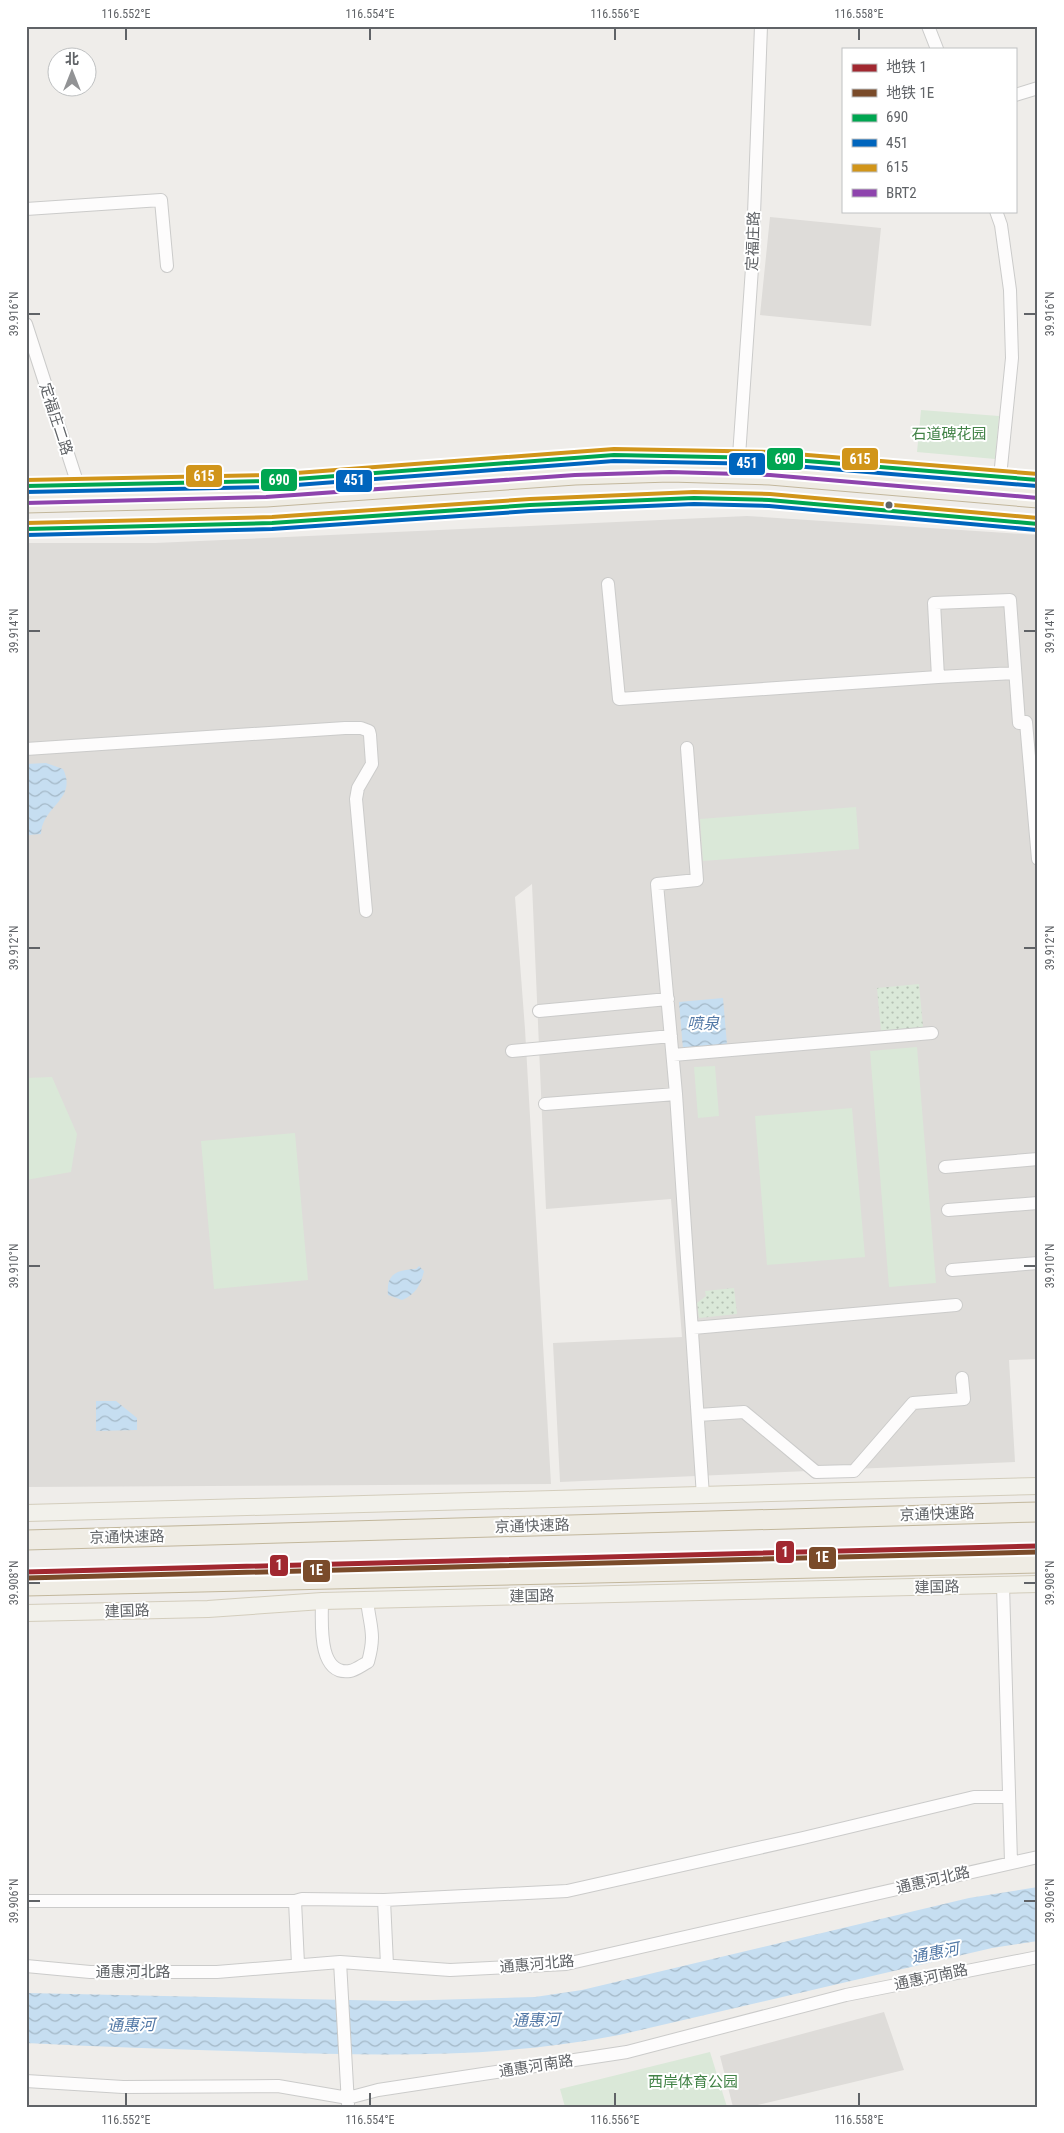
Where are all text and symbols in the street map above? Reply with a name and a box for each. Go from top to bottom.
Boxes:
text: 116.552°E [101,7,151,21]
text: 116.554°E [345,7,395,21]
text: 116.556°E [590,7,640,21]
text: 116.558°E [834,7,884,21]
north arrow [48,48,98,98]
legend [842,48,1016,212]
text: 北 [65,51,79,67]
text: 地铁 1 [886,58,927,76]
text: 地铁 1E [886,84,934,102]
text: 690 [886,108,908,126]
text: 451 [886,134,908,152]
text: 615 [886,158,908,176]
text: BRT2 [886,184,917,202]
street label: 定福庄路 [743,211,763,271]
text: 39.916°N [7,292,21,336]
text: 39.916°N [1043,292,1057,336]
street label: 定福庄二路 [36,381,76,457]
park label: 石道碑花园 [911,425,987,443]
line badge: 690 [766,447,804,471]
line badge: 615 [841,447,879,471]
text: 690 [774,451,796,467]
text: 615 [849,451,871,467]
line badge: 451 [728,452,766,476]
text: 451 [736,455,758,471]
line badge: 615 [185,464,223,488]
text: 615 [193,468,215,484]
line badge: 690 [260,468,298,492]
line badge: 451 [335,469,373,493]
text: 690 [268,472,290,488]
text: 451 [343,472,365,488]
unlabelled marker [884,500,894,510]
text: 39.914°N [7,609,21,653]
text: 39.914°N [1043,609,1057,653]
text: 39.912°N [7,926,21,970]
text: 39.912°N [1043,926,1057,970]
water label: 喷泉 [687,1014,720,1033]
text: 39.910°N [7,1244,21,1288]
text: 39.910°N [1043,1244,1057,1288]
street label: 京通快速路 [899,1504,975,1524]
street label: 京通快速路 [494,1516,570,1536]
street label: 京通快速路 [89,1527,165,1547]
line badge: 1 [775,1540,795,1564]
text: 1 [781,1544,789,1560]
line badge: 1E [808,1546,837,1570]
text: 1E [815,1549,829,1565]
line badge: 1 [269,1554,289,1577]
text: 1 [275,1557,283,1573]
line badge: 1E [302,1559,331,1583]
text: 39.908°N [7,1561,21,1605]
text: 39.908°N [1043,1561,1057,1605]
text: 1E [309,1562,323,1578]
street label: 建国路 [914,1578,960,1596]
street label: 建国路 [509,1587,555,1605]
street label: 建国路 [104,1601,150,1621]
street label: 通惠河北路 [894,1863,972,1897]
text: 39.906°N [7,1879,21,1923]
text: 39.906°N [1043,1879,1057,1923]
water label: 通惠河 [910,1939,963,1967]
street label: 通惠河北路 [499,1952,575,1976]
street label: 通惠河南路 [892,1960,970,1994]
street label: 通惠河北路 [95,1963,171,1981]
water label: 通惠河 [512,2010,563,2030]
water label: 通惠河 [107,2015,158,2035]
street label: 通惠河南路 [498,2051,574,2081]
park label: 西岸体育公园 [648,2073,738,2091]
text: 116.552°E [101,2113,151,2127]
text: 116.554°E [345,2113,395,2127]
text: 116.556°E [590,2113,640,2127]
text: 116.558°E [834,2113,884,2127]

